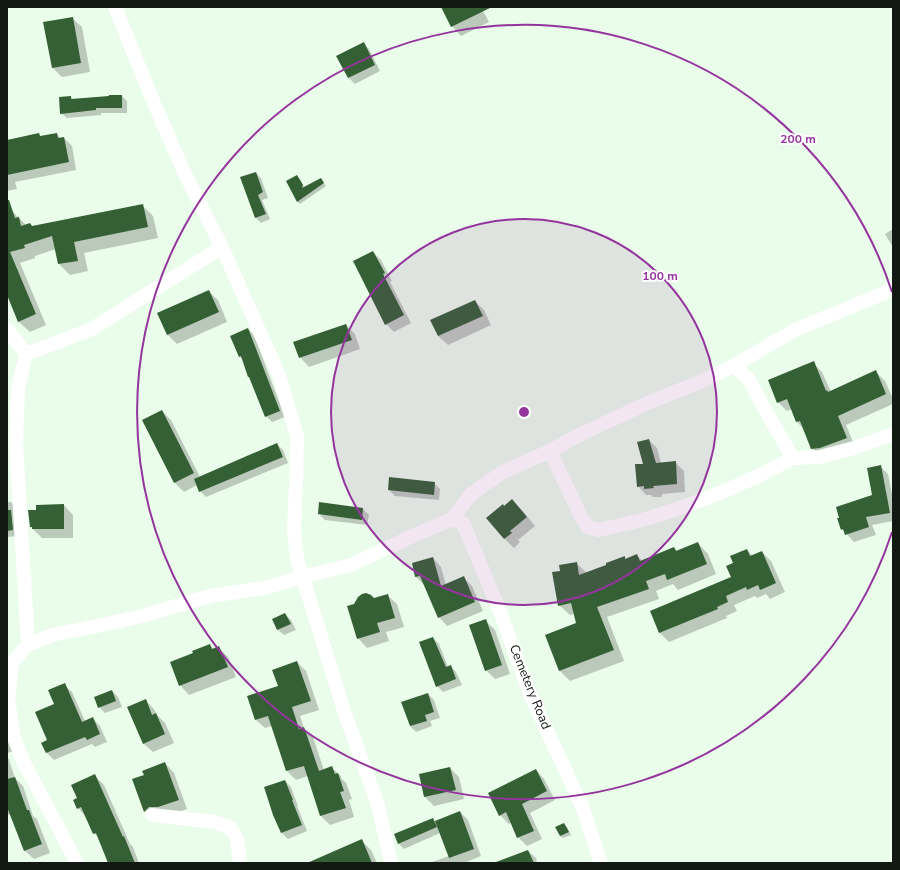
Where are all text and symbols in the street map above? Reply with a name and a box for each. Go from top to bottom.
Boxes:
text: 200 m [780,131,816,147]
text: 100 m [642,268,678,284]
centre of rings [517,405,531,419]
street label: Cemetery Road [505,642,555,732]

